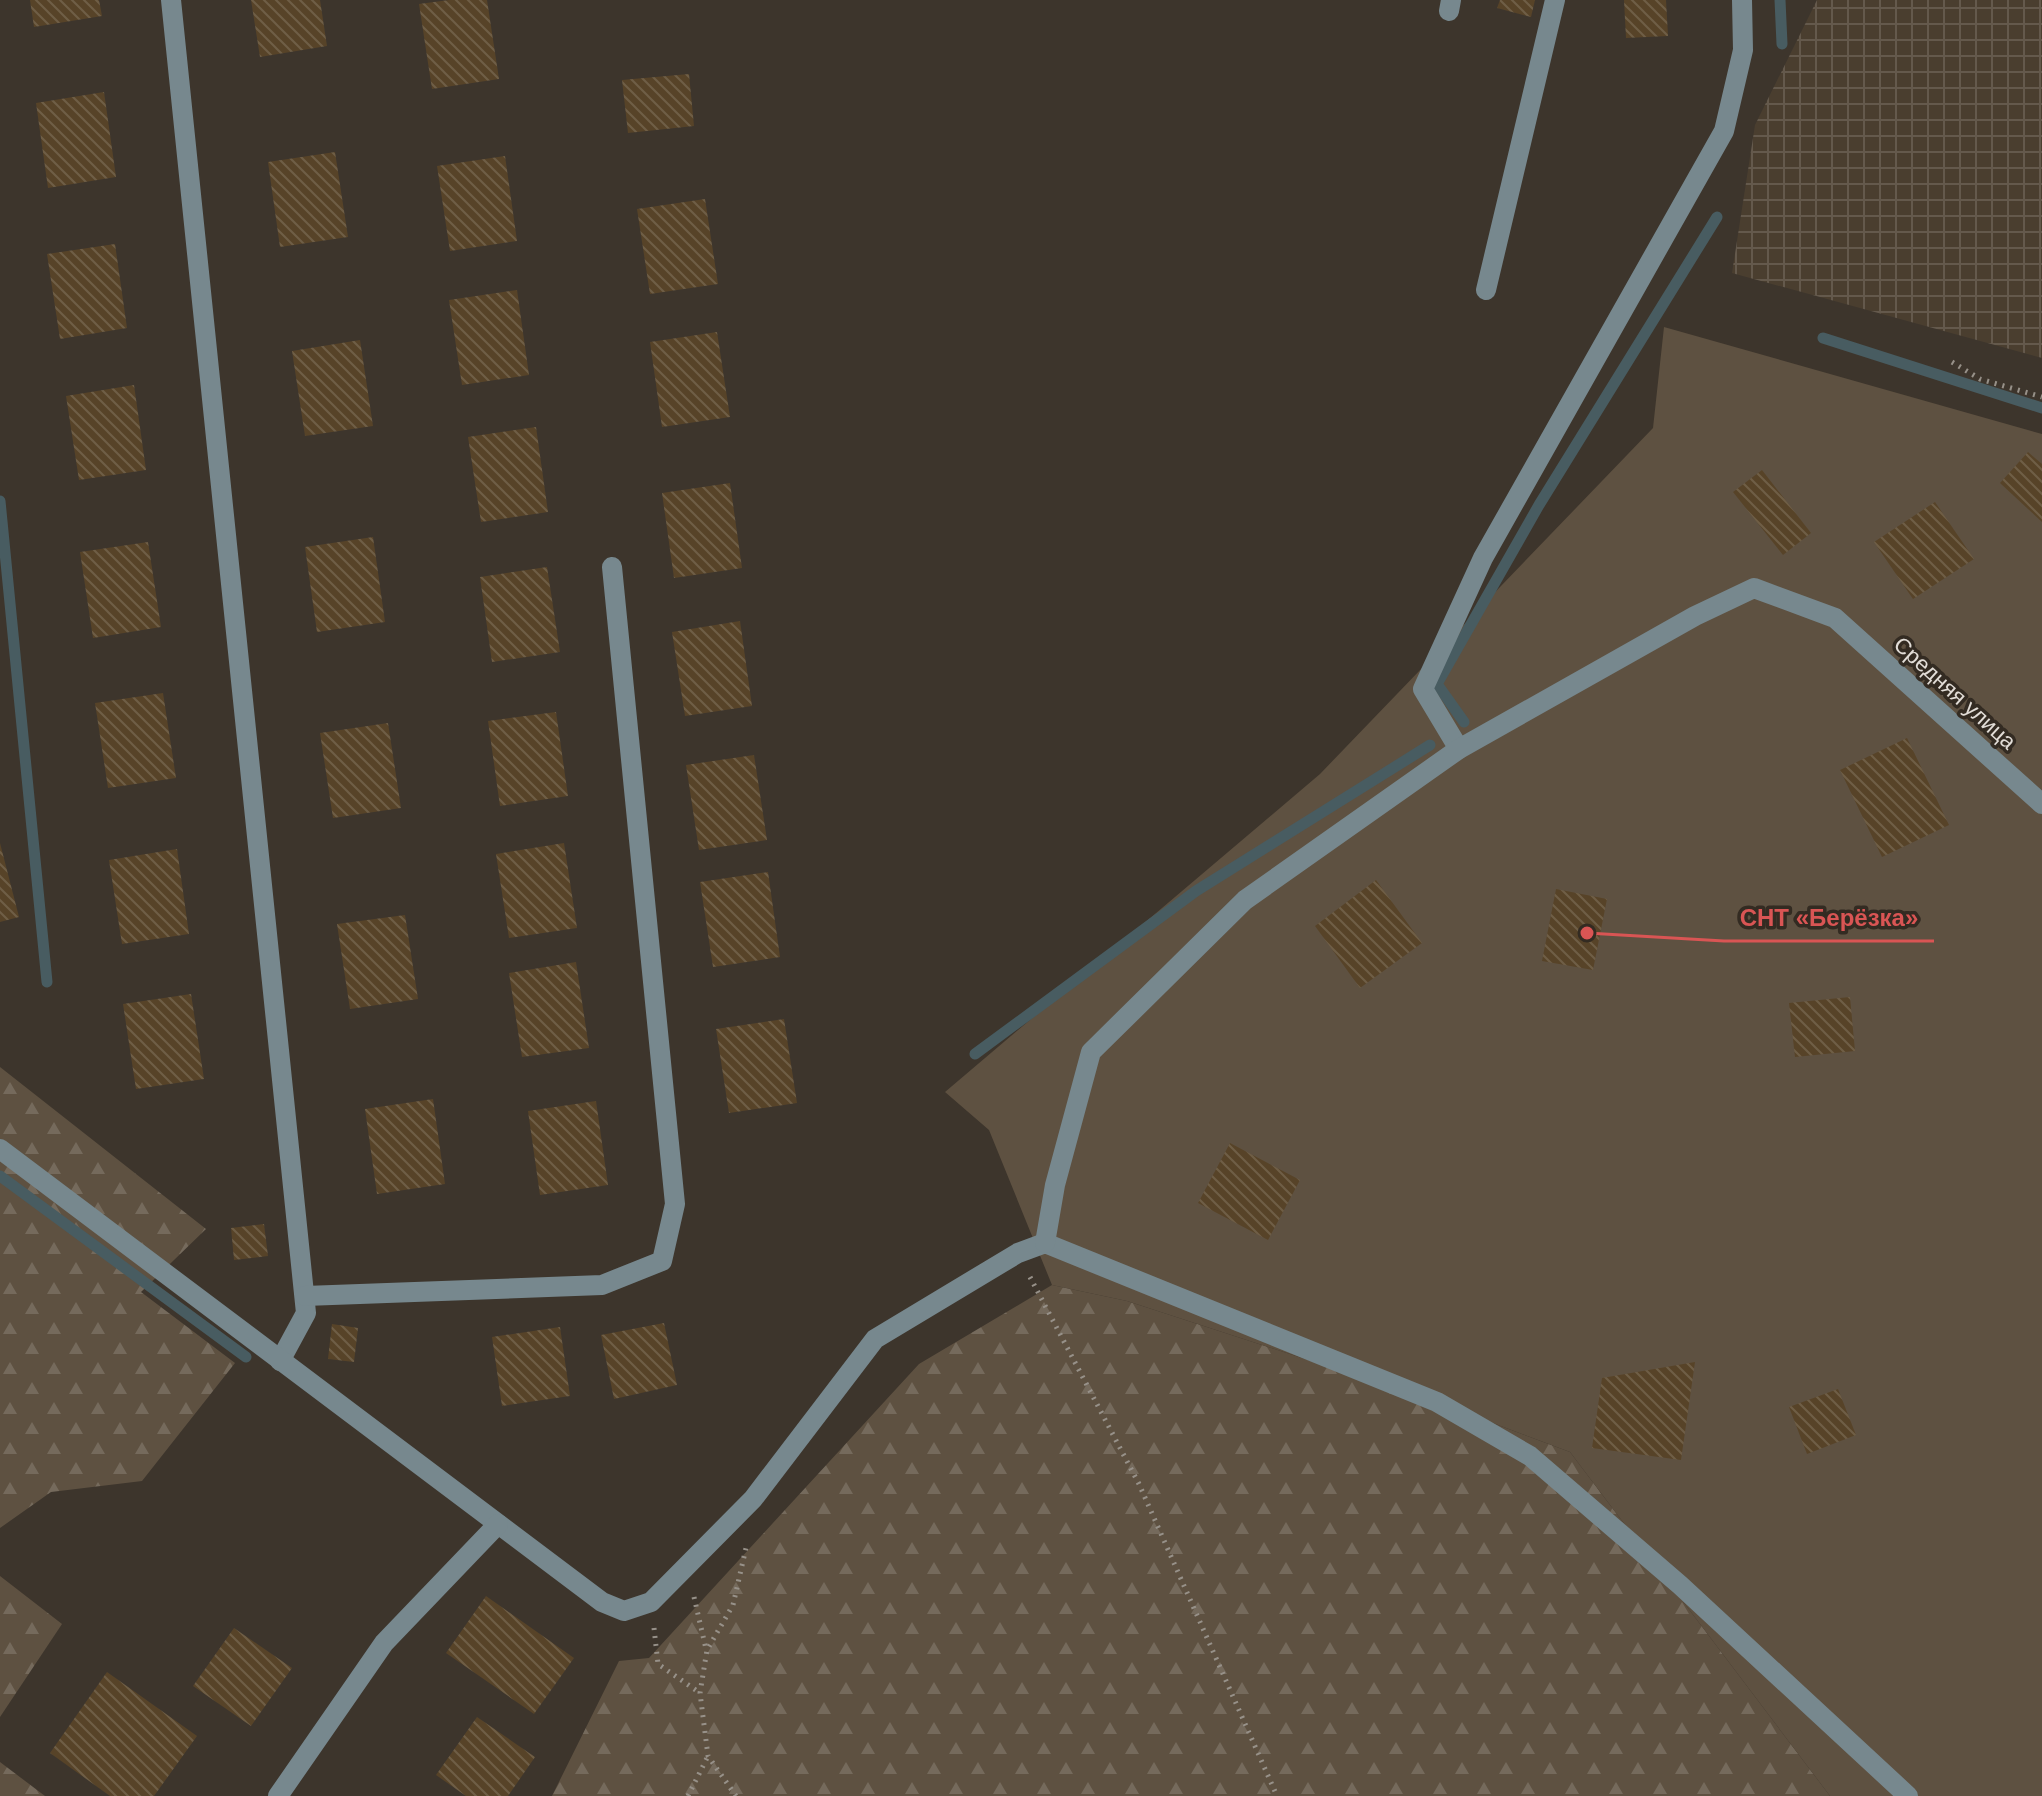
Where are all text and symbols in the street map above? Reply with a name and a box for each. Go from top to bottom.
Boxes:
street label: Средняя улица [1889,632,2022,755]
callout: СНТ «Берёзка» [1724,893,1934,941]
text: СНТ «Берёзка» [1740,904,1918,931]

